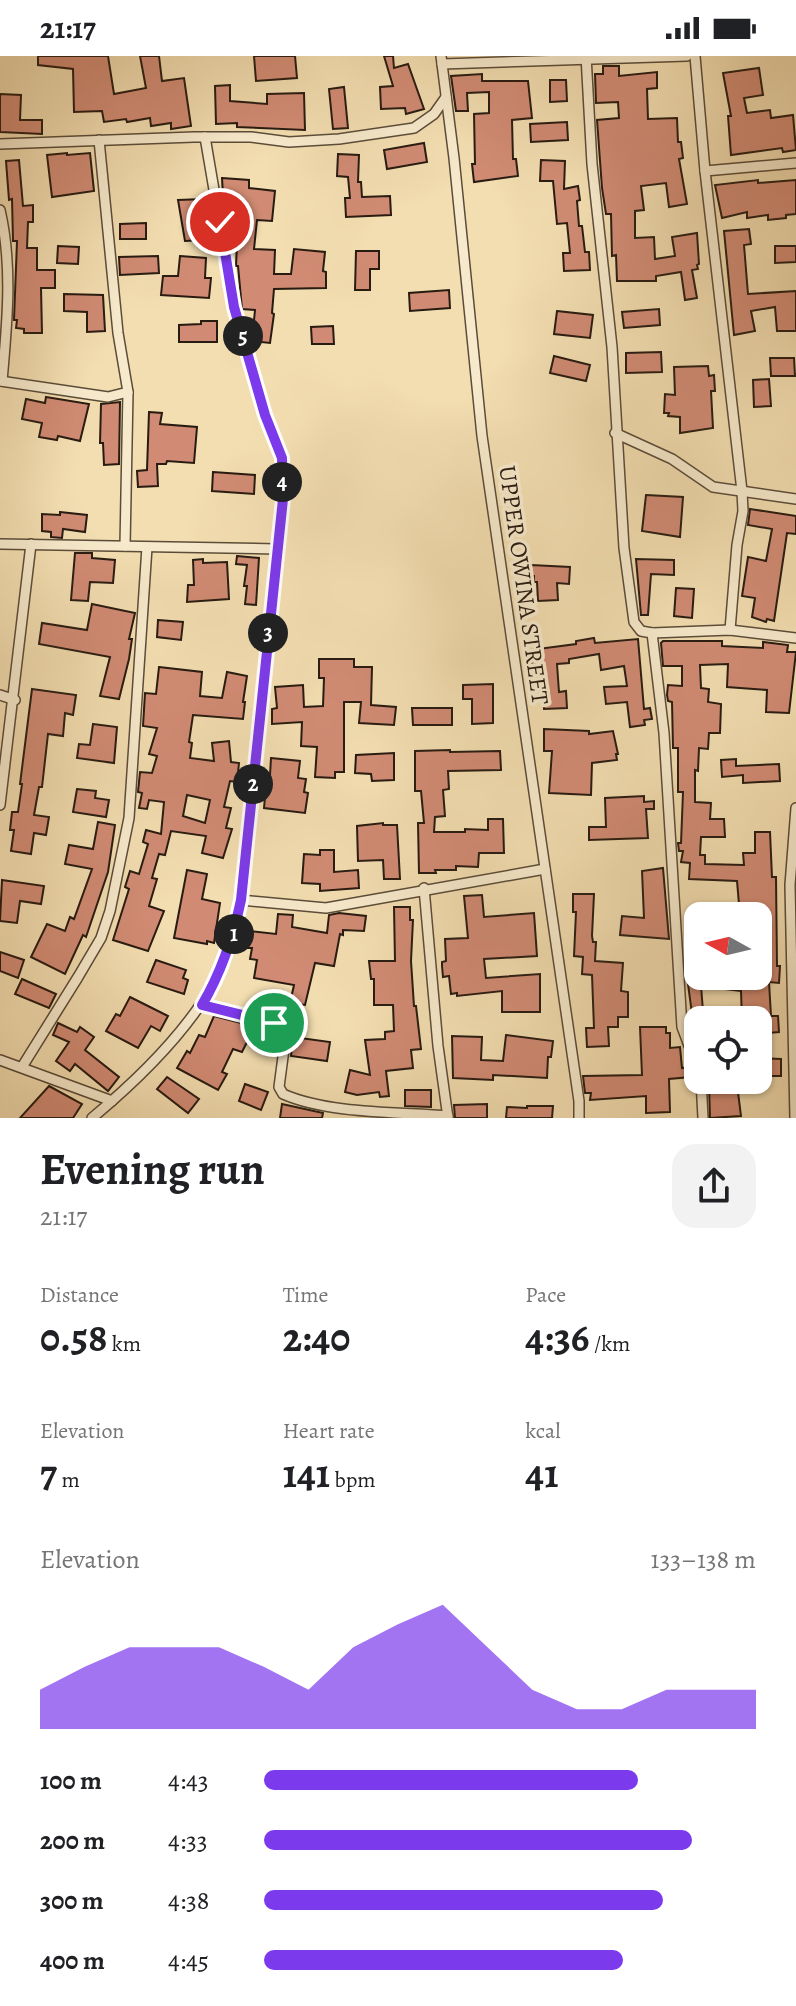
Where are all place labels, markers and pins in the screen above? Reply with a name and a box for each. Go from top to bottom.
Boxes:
pin [186,188,254,256]
pin: 5 [223,316,263,356]
pin: 4 [262,462,302,502]
pin: 3 [248,613,288,653]
pin: 2 [233,764,273,804]
pin: 1 [214,914,254,954]
pin [240,989,308,1057]

